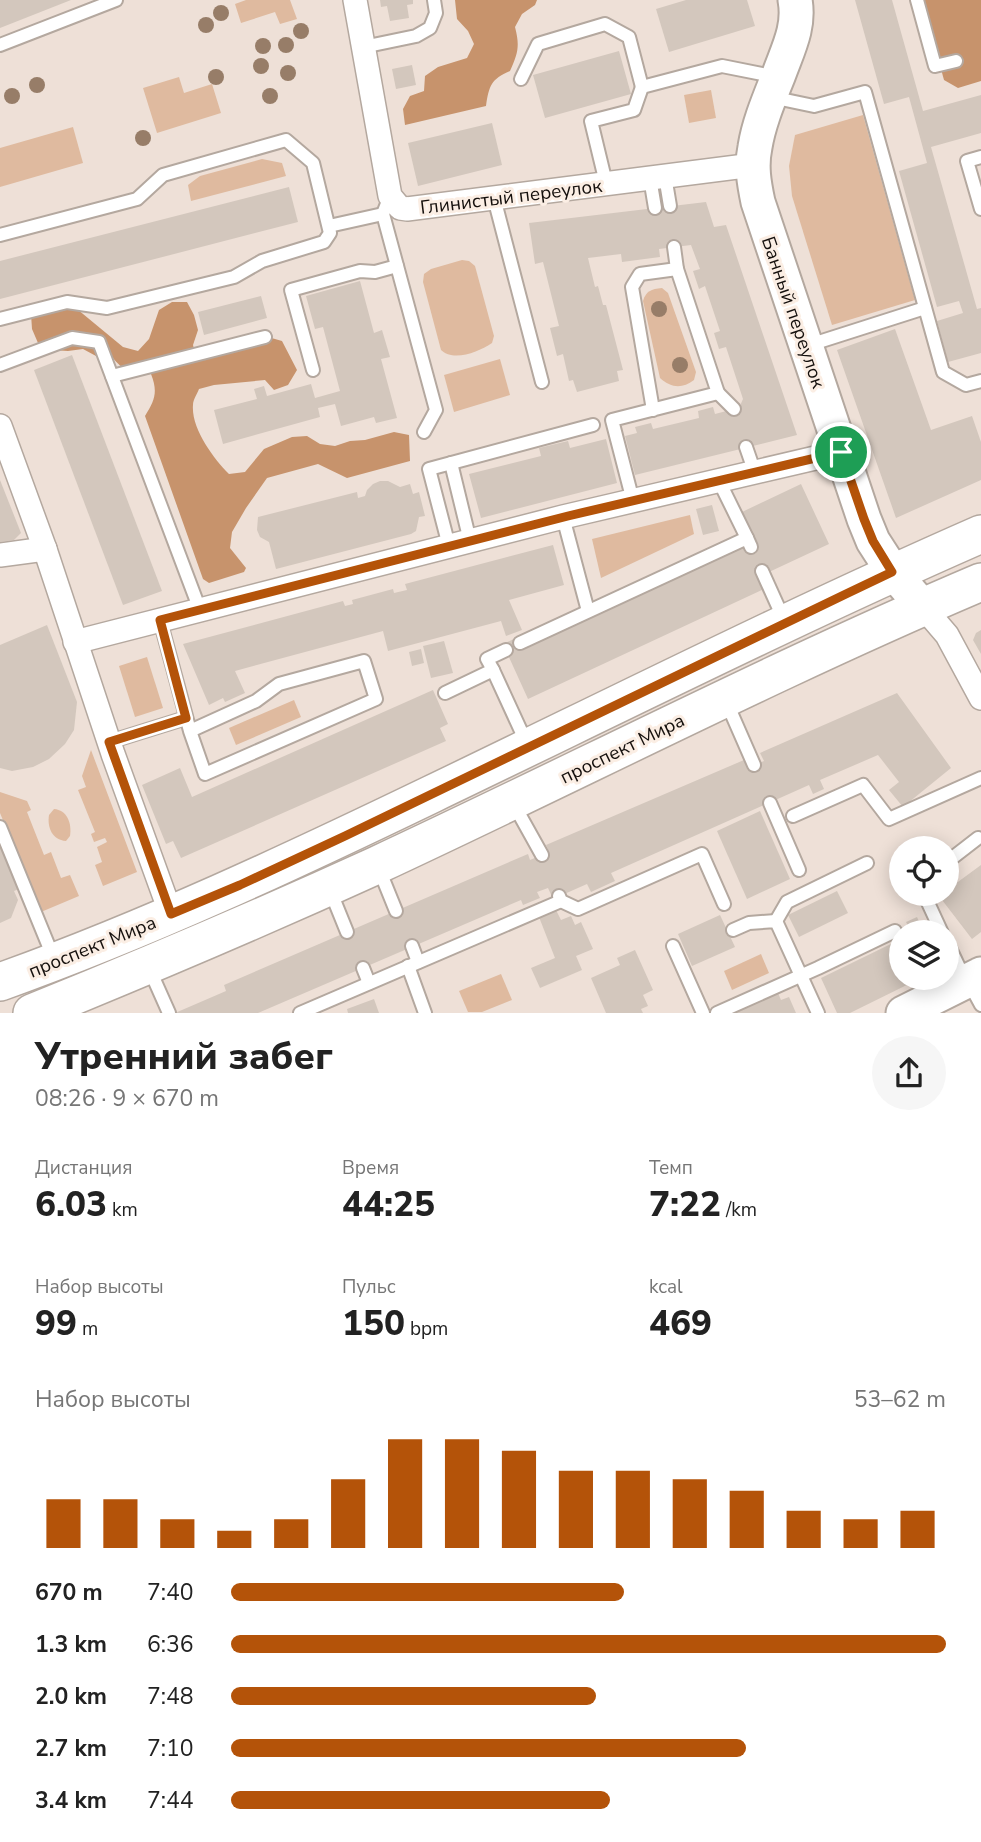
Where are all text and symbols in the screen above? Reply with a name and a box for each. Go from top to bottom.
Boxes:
street label: Глинистый переулок [419,173,604,221]
street label: Банный переулок [755,233,831,392]
pin [811,422,871,482]
icon: arrive [822,433,860,471]
street label: проспект Мира [556,707,689,790]
map controls [889,836,959,990]
button: locate [889,836,959,906]
street label: проспект Мира [25,909,160,984]
button: layers [889,920,959,990]
text: Утренний забег [35,1031,333,1082]
button: share [872,1036,946,1110]
text: 08:26 · 9 × 670 m [35,1083,219,1114]
text: Дистанция [35,1155,132,1181]
text: Время [342,1155,399,1181]
text: Темп [649,1155,693,1181]
text: 6.03 [35,1181,107,1228]
text: 44:25 [342,1181,435,1228]
text: 7:22 [649,1181,721,1228]
text: km [107,1197,138,1223]
text: /km [721,1197,757,1223]
text: Набор высоты [35,1274,164,1300]
text: Пульс [342,1274,396,1300]
text: kcal [649,1274,683,1300]
text: 99 [35,1300,77,1347]
text: 150 [342,1300,405,1347]
text: 469 [649,1300,712,1347]
text: m [77,1316,98,1342]
text: bpm [405,1316,448,1342]
text: Набор высоты [35,1384,191,1415]
text: 53–62 m [854,1384,946,1415]
text: 670 m [35,1577,103,1608]
text: 7:40 [147,1577,194,1608]
text: 1.3 km [35,1629,107,1660]
text: 6:36 [147,1629,194,1660]
text: 2.0 km [35,1681,107,1712]
text: 7:48 [147,1681,194,1712]
text: 2.7 km [35,1733,107,1764]
text: 7:10 [147,1733,194,1764]
text: 3.4 km [35,1785,107,1816]
text: 7:44 [147,1785,194,1816]

